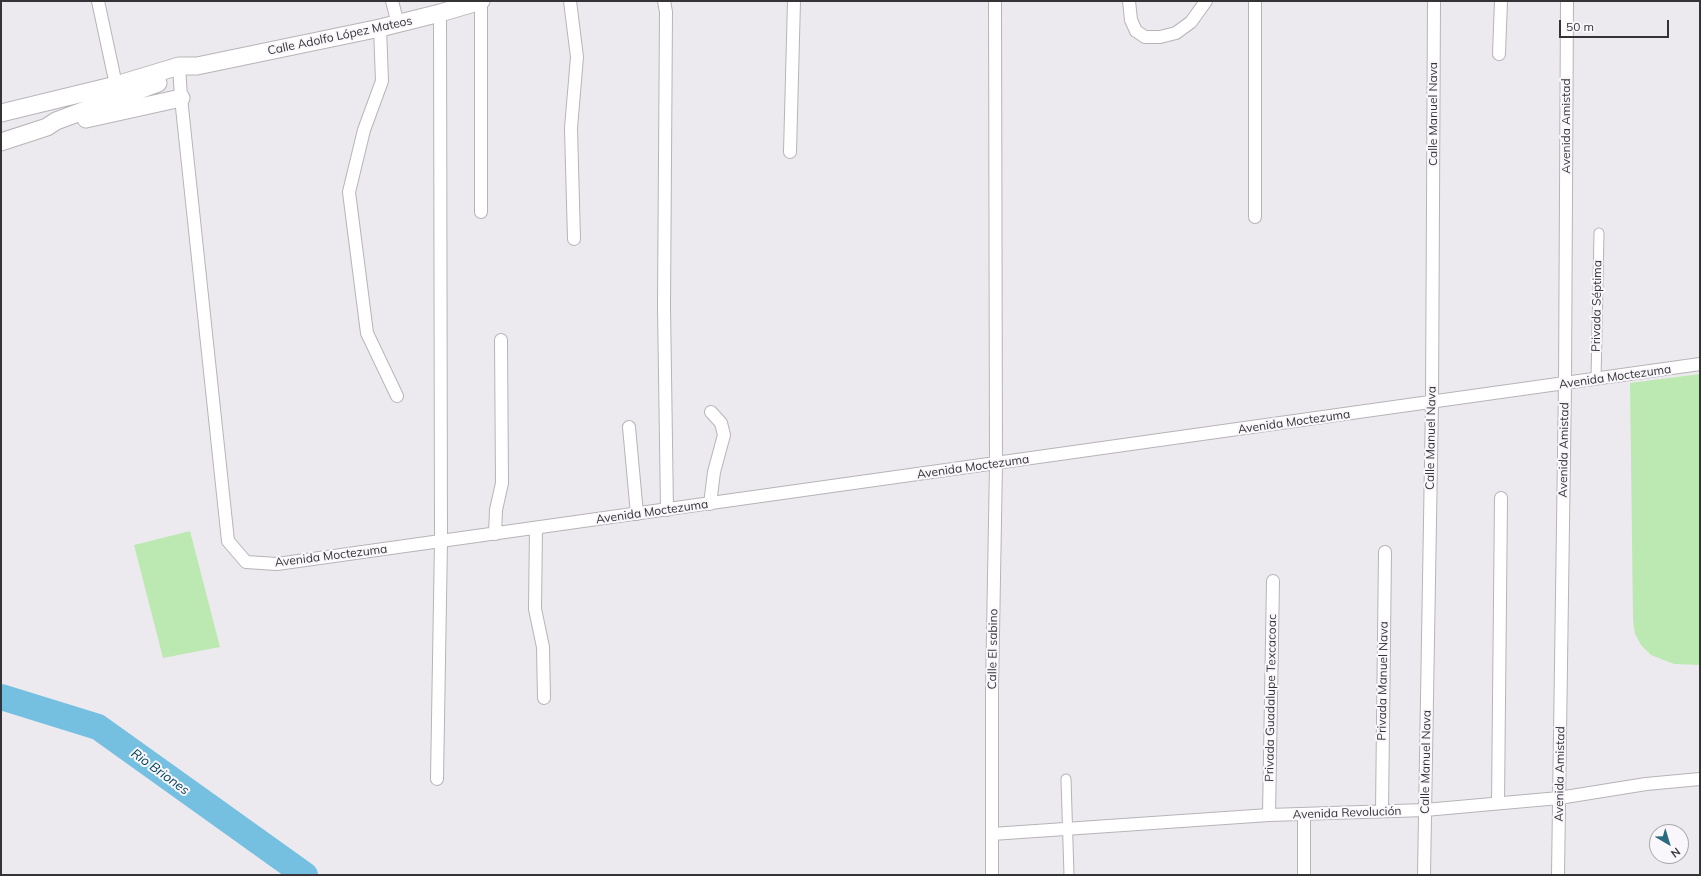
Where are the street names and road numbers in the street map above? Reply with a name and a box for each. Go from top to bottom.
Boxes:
street label: Calle Adolfo López Mateos [266,14,414,58]
street label: Calle Manuel Nava [1426,62,1440,166]
street label: Avenida Amistad [1559,78,1573,174]
street label: Privada Séptima [1589,260,1605,352]
street label: Avenida Moctezuma [1558,362,1672,392]
street label: Calle Manuel Nava [1423,386,1439,490]
street label: Avenida Amistad [1556,402,1572,498]
street label: Avenida Moctezuma [1237,407,1351,437]
street label: Avenida Moctezuma [916,452,1030,482]
street label: Avenida Moctezuma [595,497,709,527]
street label: Avenida Moctezuma [274,542,388,570]
street label: Calle El sabino [985,609,1001,689]
street label: Privada Guadalupe Texcacoac [1262,614,1280,782]
street label: Privada Manuel Nava [1375,621,1391,741]
street label: Calle Manuel Nava [1418,710,1434,814]
street label: Avenida Amistad [1552,726,1568,822]
street label: Avenida Revolución [1292,804,1402,822]

